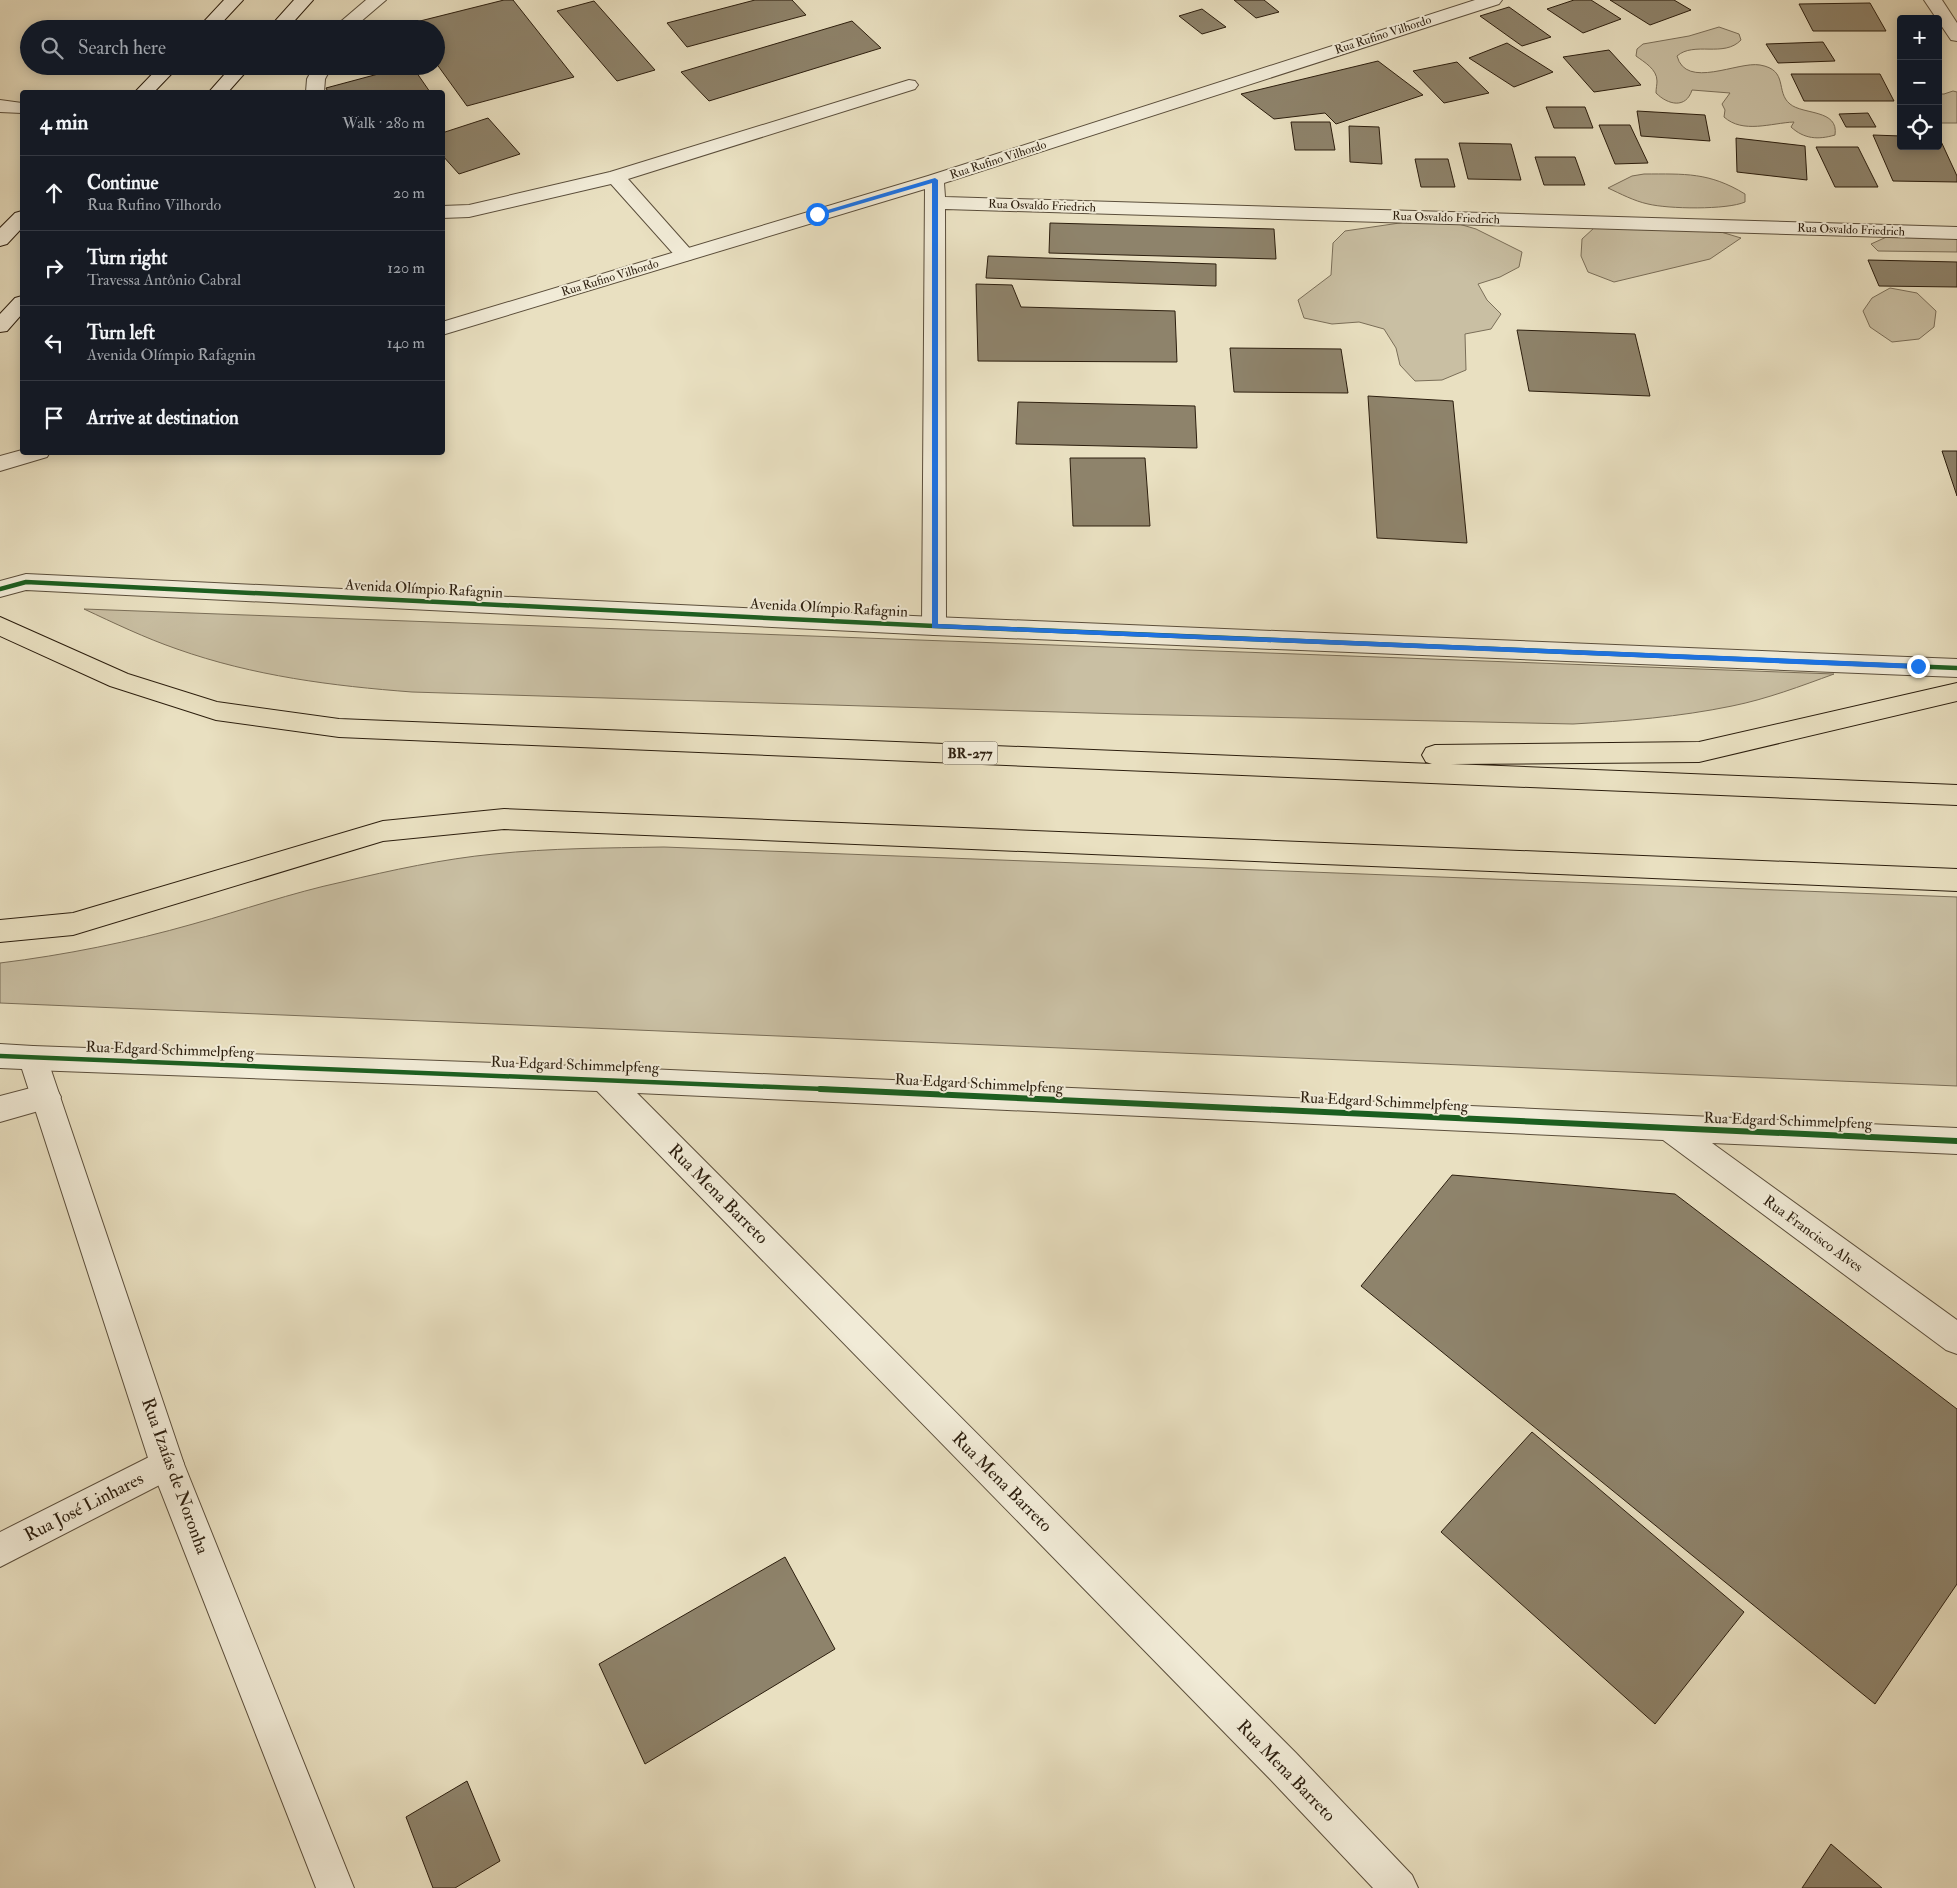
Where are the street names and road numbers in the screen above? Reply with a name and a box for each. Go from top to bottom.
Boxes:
street label: Rua Rufino Vilhordo [1333,12,1433,58]
street label: Rua Rufino Vilhordo [948,137,1048,183]
street label: Rua Osvaldo Friedrich [988,197,1097,215]
street label: Rua Osvaldo Friedrich [1392,209,1501,227]
street label: Rua Osvaldo Friedrich [1797,221,1906,239]
street label: Rua Rufino Vilhordo [560,256,661,300]
street label: Avenida Olímpio Rafagnin [343,575,504,604]
street label: Avenida Olímpio Rafagnin [748,594,909,623]
road number: BR-277 [942,741,998,764]
street label: Rua Edgard Schimmelpfeng [85,1038,255,1063]
street label: Rua Edgard Schimmelpfeng [490,1053,660,1078]
street label: Rua Edgard Schimmelpfeng [894,1070,1064,1099]
street label: Rua Edgard Schimmelpfeng [1299,1088,1469,1117]
street label: Rua Edgard Schimmelpfeng [1703,1109,1873,1134]
street label: Rua Mena Barreto [663,1139,773,1249]
street label: Rua Francisco Alves [1759,1191,1867,1277]
street label: Rua Izaías de Noronha [136,1395,214,1558]
street label: Rua Mena Barreto [947,1427,1057,1537]
street label: Rua José Linhares [21,1467,147,1547]
street label: Rua Mena Barreto [1232,1715,1341,1827]

